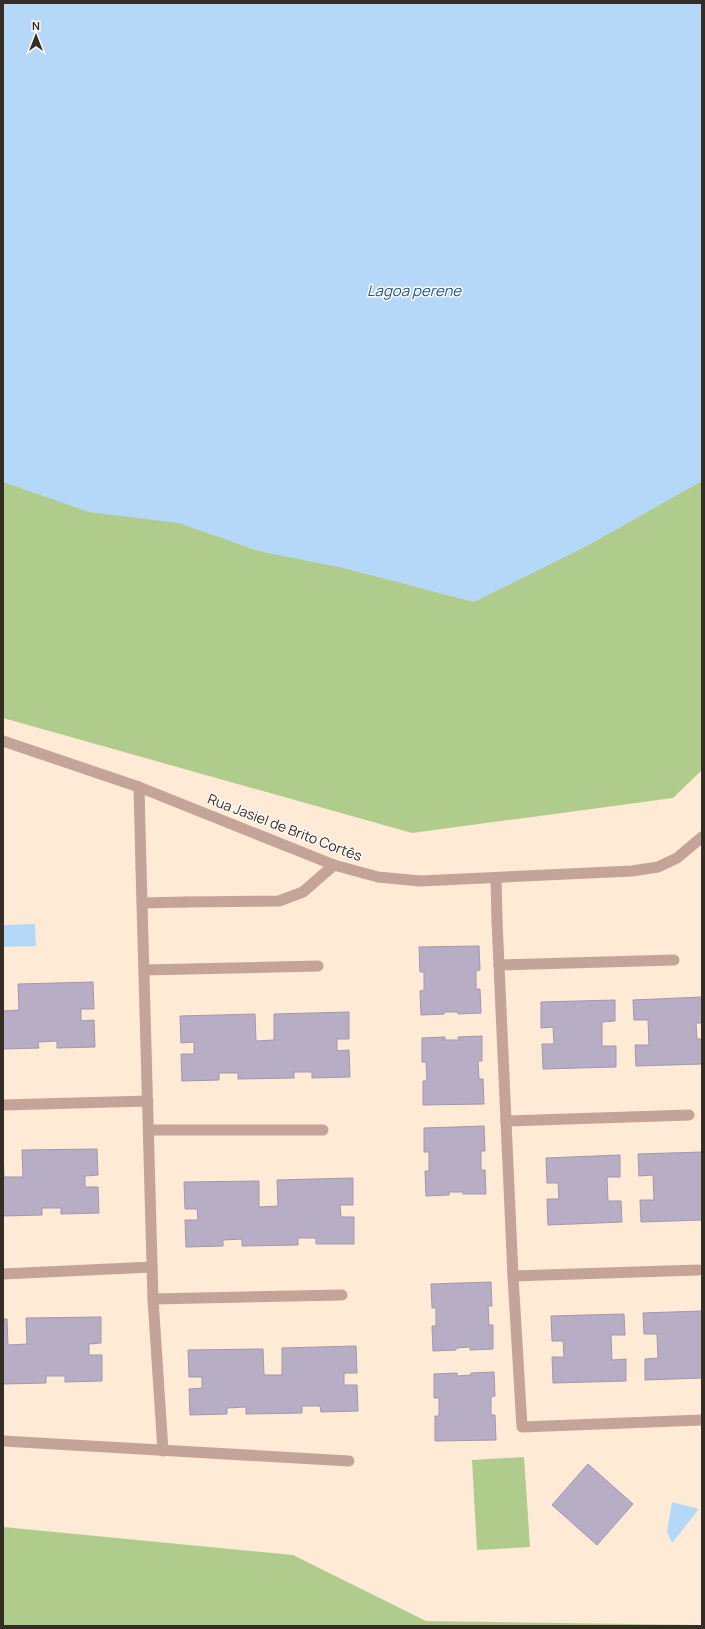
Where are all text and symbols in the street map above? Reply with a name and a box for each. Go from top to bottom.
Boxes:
north arrow [16,16,56,56]
text: N [32,18,40,33]
water label: Lagoa perene [367,280,462,301]
street label: Rua Jasiel de Brito Cortês [205,789,365,865]

